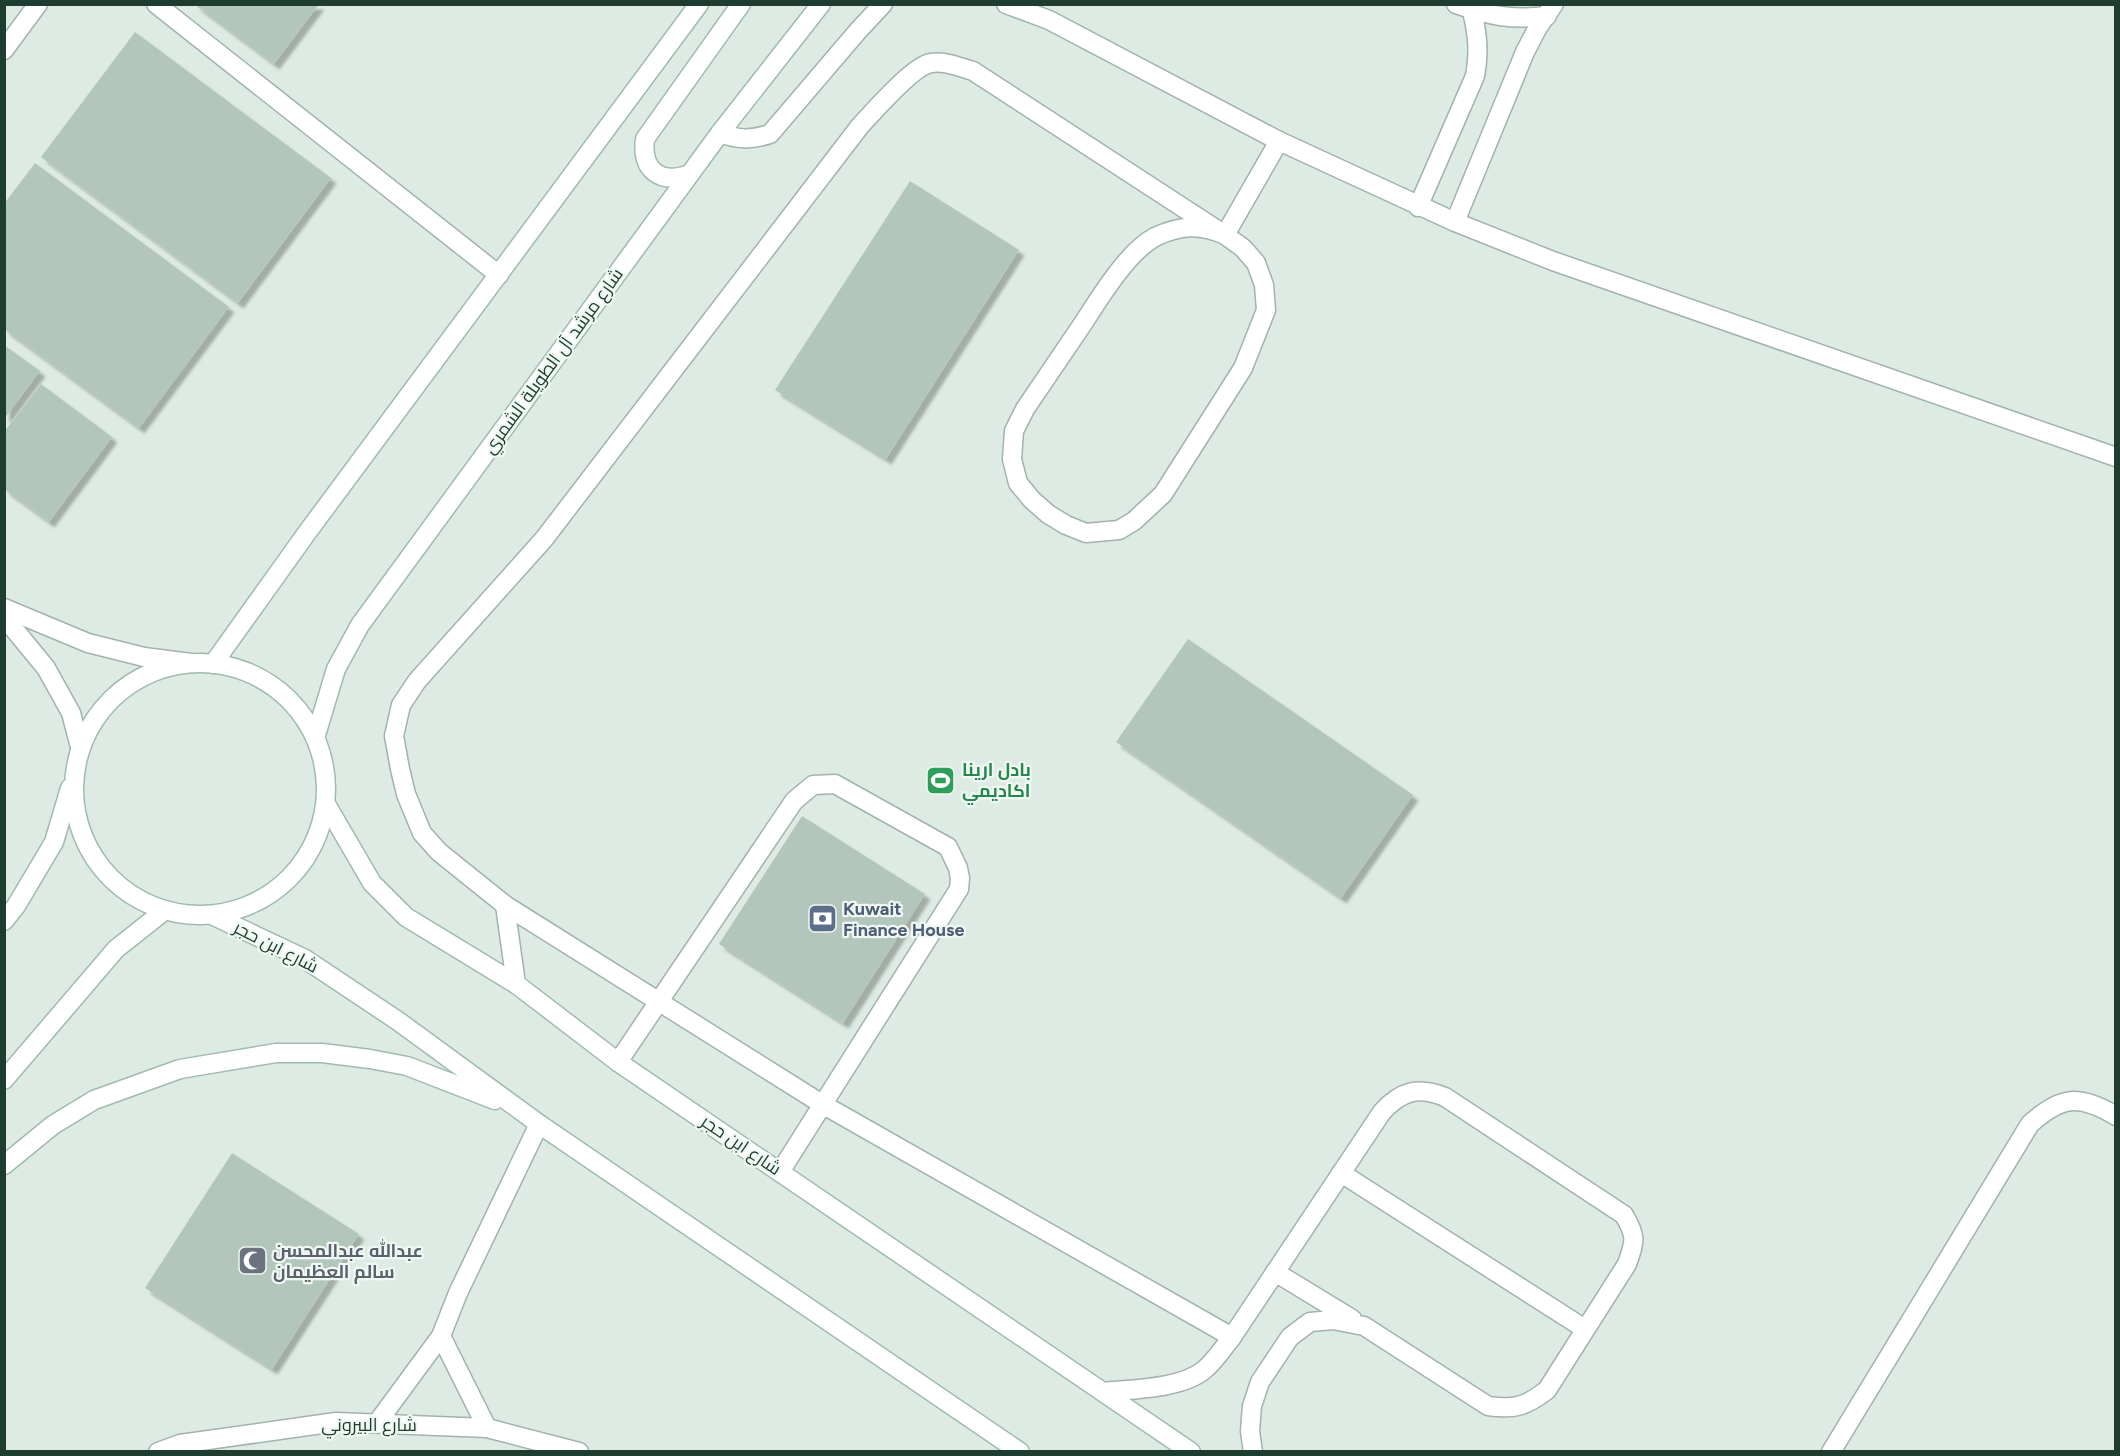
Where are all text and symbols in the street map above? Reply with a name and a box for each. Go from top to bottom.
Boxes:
street label: شارع مرشد آل الطويلة الشمري [478,264,630,460]
place label: بادل ارينا اكاديمي [962,759,1031,806]
sports icon: بادل ارينا اكاديمي [925,764,957,796]
place label: Kuwait Finance House [843,898,964,941]
bank icon: Kuwait Finance House [806,903,838,935]
street label: شارع ابن حجر [229,916,322,979]
street label: شارع ابن حجر [695,1110,785,1181]
place label: عبدالله عبدالمحسن سالم العظيمان [273,1238,423,1284]
mosque icon: عبدالله عبدالمحسن سالم العظيمان [236,1245,268,1277]
street label: شارع البيروني [321,1414,417,1439]

